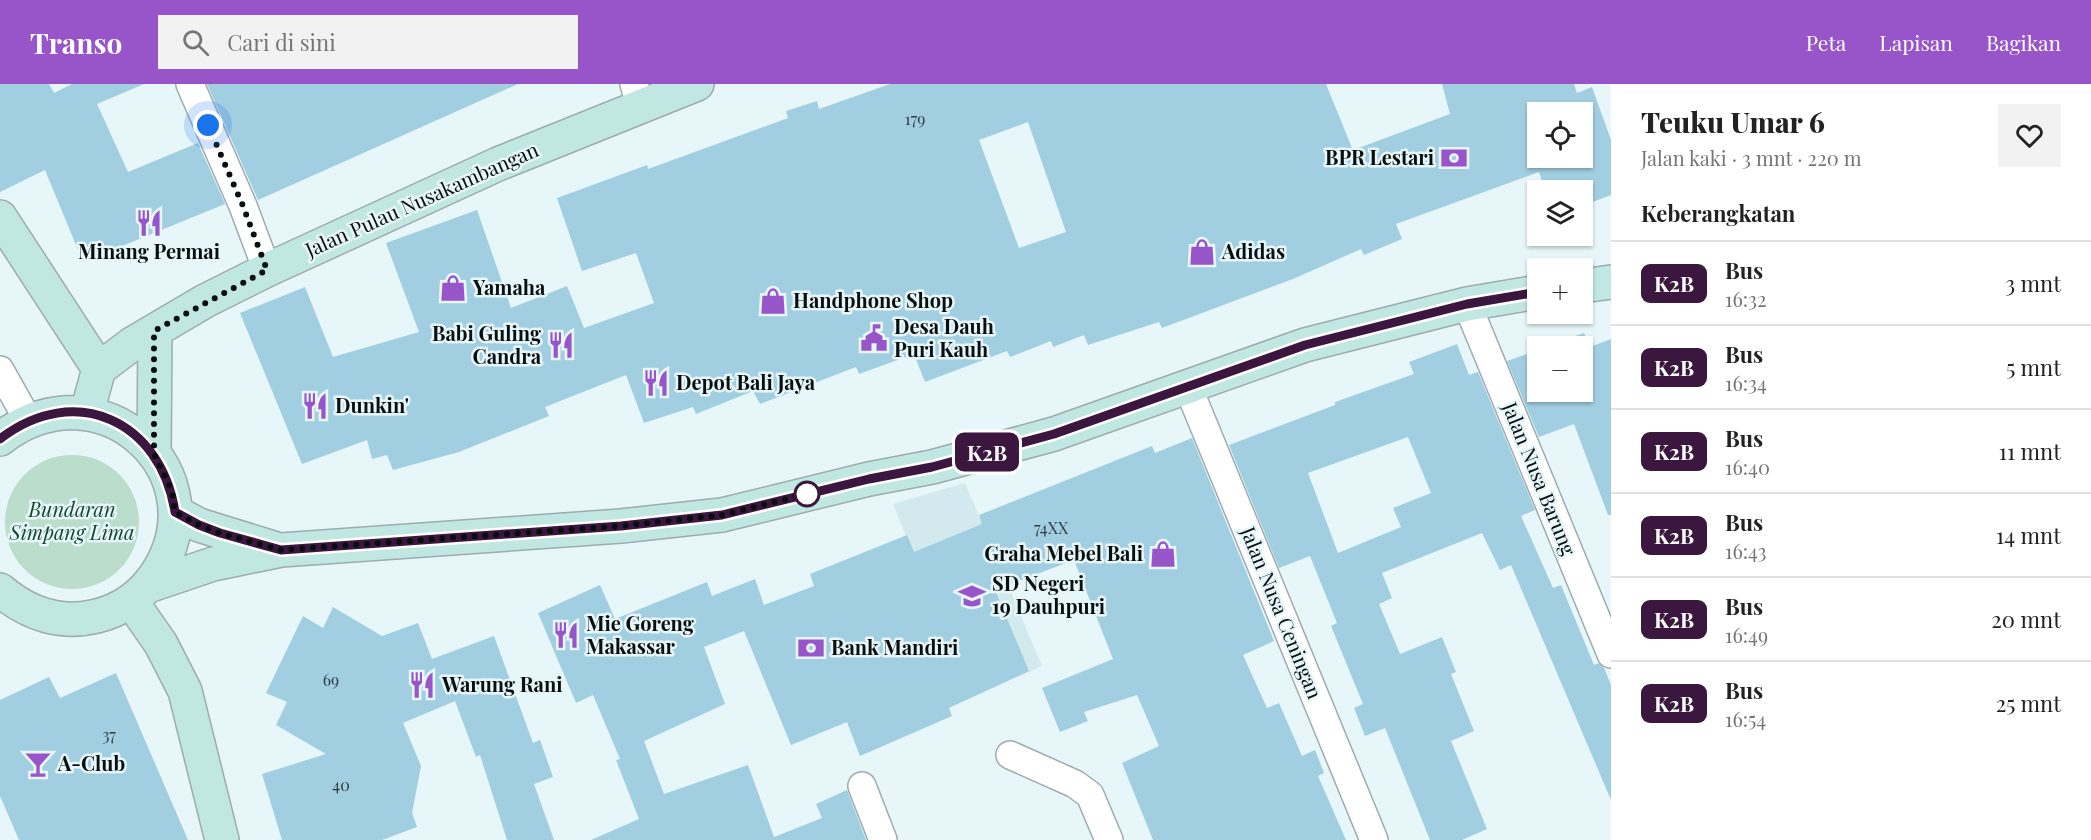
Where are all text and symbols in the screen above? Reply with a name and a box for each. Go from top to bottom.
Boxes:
search box [158,15,578,69]
text: Transo [30,24,122,61]
icon: search [179,26,212,59]
text: Cari di sini [227,27,336,57]
text: Peta [1806,28,1846,56]
text: Lapisan [1879,28,1953,56]
text: Bagikan [1986,28,2061,56]
map controls [1527,102,1593,402]
button: locate [1527,102,1593,168]
text: Teuku Umar 6 [1641,103,1825,140]
button: heart [1998,104,2061,167]
house number: 179 [905,108,925,129]
your location [193,110,223,140]
street label: Jalan Pulau Nusakambangan [300,135,542,263]
place label: BPR Lestari [1325,143,1434,170]
bank icon: BPR Lestari [1439,143,1469,173]
text: Jalan kaki · 3 mnt · 220 m [1641,144,1861,171]
button: layers [1527,180,1593,246]
text: Keberangkatan [1641,198,1795,228]
restaurant icon: Minang Permai [134,208,164,238]
place label: Minang Permai [78,237,220,264]
shop icon: Adidas [1187,237,1217,267]
place label: Adidas [1221,237,1285,264]
text: Bus [1725,255,1763,285]
button: + [1527,258,1593,324]
text: 3 mnt [2005,268,2061,298]
text: K2B [1654,269,1694,297]
shop icon: Yamaha [438,273,468,303]
place label: Yamaha [472,273,546,300]
text: 16:32 [1725,285,1767,312]
shop icon: Handphone Shop [758,286,788,316]
place label: Handphone Shop [793,286,953,313]
place label: Desa Dauh Puri Kauh [894,312,994,362]
place label: Babi Guling Candra [432,319,542,369]
public building icon: Desa Dauh Puri Kauh [859,323,889,353]
restaurant icon: Babi Guling Candra [546,330,576,360]
button: − [1527,336,1593,402]
text: Bus [1725,339,1763,369]
text: 5 mnt [2006,352,2061,382]
text: K2B [1654,353,1694,381]
restaurant icon: Depot Bali Jaya [641,368,671,398]
place label: Depot Bali Jaya [676,368,816,395]
text: 16:34 [1725,369,1767,396]
restaurant icon: Dunkin' [300,391,330,421]
place label: Dunkin' [335,391,409,418]
street label: Jalan Nusa Barung [1497,397,1584,559]
text: Bus [1725,423,1763,453]
line badge: K2B [952,432,1022,472]
text: 11 mnt [1999,436,2061,466]
text: K2B [1654,437,1694,465]
text: K2B [967,438,1007,466]
text: 16:40 [1725,453,1770,480]
unlabelled marker [794,481,820,507]
park label: Bundaran Simpang Lima [9,495,134,545]
text: Bus [1725,507,1763,537]
house number: 74XX [1034,517,1069,538]
text: 14 mnt [1996,520,2061,550]
street label: Jalan Nusa Ceningan [1235,521,1329,703]
text: K2B [1654,521,1694,549]
text: 16:43 [1725,537,1767,564]
place label: Graha Mebel Bali [984,539,1143,566]
shop icon: Graha Mebel Bali [1148,539,1178,569]
place label: SD Negeri 19 Dauhpuri [992,569,1105,619]
school or university icon: SD Negeri 19 Dauhpuri [957,581,987,611]
text: Bus [1725,591,1763,621]
text: 20 mnt [1991,604,2061,634]
text: K2B [1654,605,1694,633]
place label: Mie Goreng Makassar [586,609,694,659]
restaurant icon: Mie Goreng Makassar [551,620,581,650]
text: 16:49 [1725,621,1768,648]
bank icon: Bank Mandiri [796,633,826,663]
place label: Bank Mandiri [831,633,958,660]
house number: 69 [323,669,339,690]
restaurant icon: Warung Rani [407,670,437,700]
place label: Warung Rani [441,670,562,697]
text: Bus [1725,675,1763,705]
text: 25 mnt [1996,688,2061,718]
text: K2B [1654,689,1694,717]
text: 16:54 [1725,705,1766,732]
house number: 37 [102,724,116,745]
bar icon: A-Club [23,749,53,779]
place label: A-Club [57,749,125,776]
house number: 40 [332,774,350,795]

